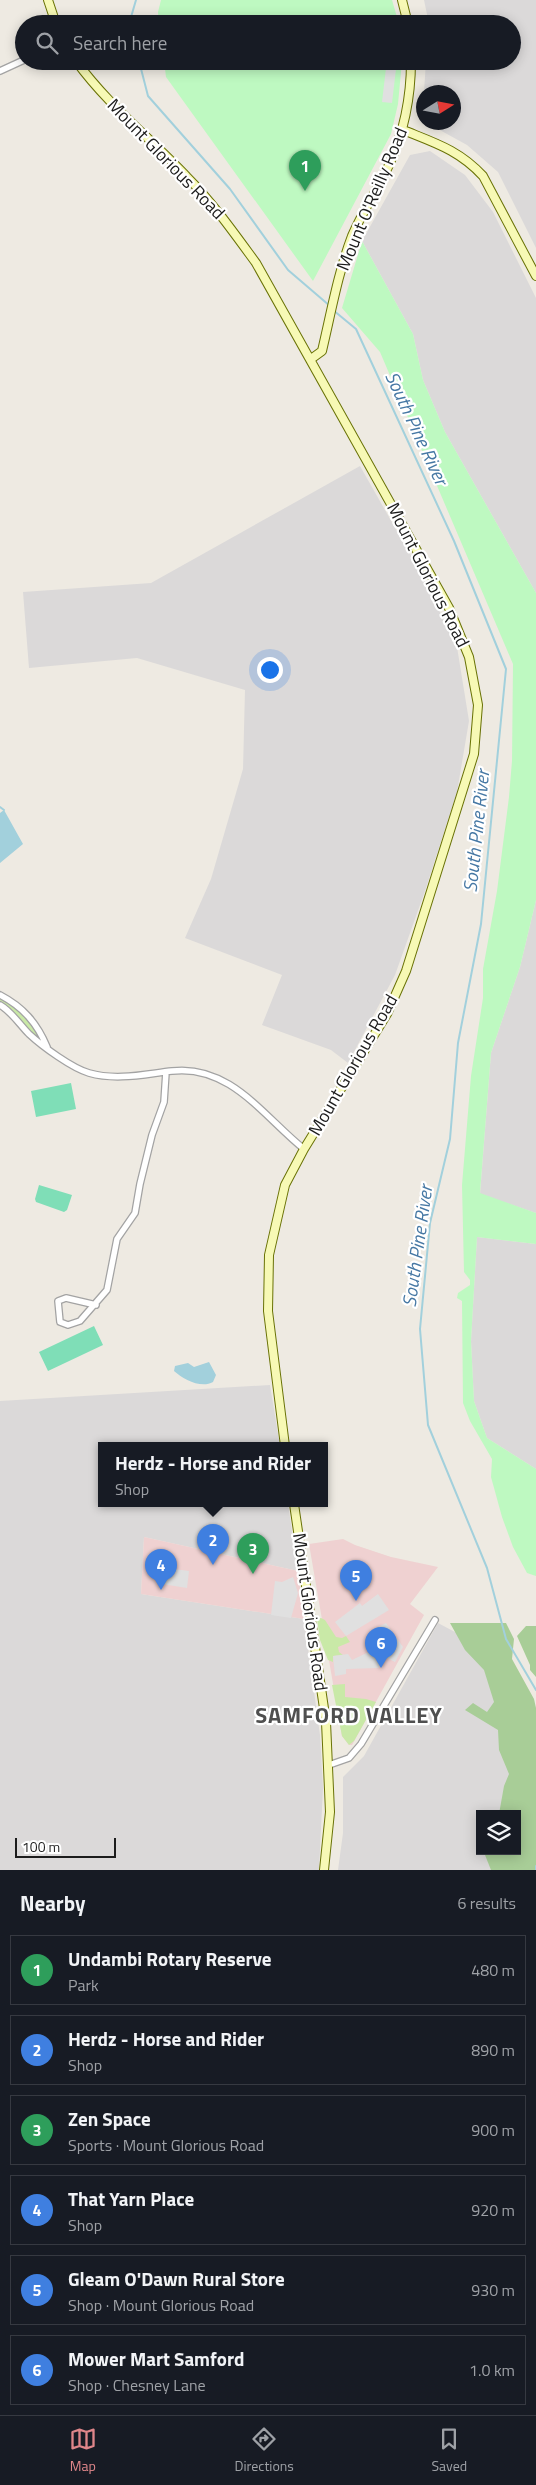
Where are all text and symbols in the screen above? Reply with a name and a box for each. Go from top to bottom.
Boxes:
search box [15,15,521,70]
text: Search here [73,28,167,57]
icon: search [33,29,61,57]
north arrow [416,85,461,130]
street label: Mount Glorious Road [101,92,231,225]
street label: Mount O'Reilly Road [329,123,414,275]
pin: 1 [289,150,321,191]
water label: South Pine River [378,366,457,491]
street label: Mount Glorious Road [380,498,477,652]
your location [257,657,283,683]
water label: South Pine River [455,767,497,893]
street label: Mount Glorious Road [301,989,404,1140]
water label: South Pine River [394,1181,440,1309]
popup [98,1442,328,1507]
text: Herdz - Horse and Rider [115,1448,311,1477]
text: Shop [115,1477,149,1501]
pin: 2 [197,1524,229,1565]
street label: Mount Glorious Road [286,1531,335,1693]
pin: 3 [237,1533,269,1574]
pin: 4 [145,1549,177,1590]
pin: 5 [340,1560,372,1601]
pin: 6 [365,1627,397,1668]
district label: SAMFORD VALLEY [255,1698,443,1732]
map controls [476,1810,521,1855]
button: layers [476,1810,521,1855]
scale bar [15,1835,116,1858]
text: 100 m [22,1836,60,1857]
text: Nearby [20,1887,85,1919]
text: 6 results [457,1891,516,1915]
text: Undambi Rotary Reserve [68,1944,272,1973]
text: 1 [33,1958,41,1982]
text: 480 m [471,1958,515,1982]
text: Park [68,1973,99,1997]
text: Herdz - Horse and Rider [68,2024,264,2053]
text: 2 [33,2038,41,2062]
text: 890 m [471,2038,515,2062]
text: Shop [68,2053,102,2077]
text: Zen Space [68,2104,151,2133]
text: 3 [33,2118,41,2142]
text: 900 m [471,2118,515,2142]
text: Sports · Mount Glorious Road [68,2133,264,2157]
text: That Yarn Place [68,2184,194,2213]
text: 4 [33,2198,41,2222]
text: 920 m [471,2198,515,2222]
text: Shop [68,2213,102,2237]
text: Gleam O'Dawn Rural Store [68,2264,285,2293]
text: 5 [33,2278,41,2302]
text: 930 m [471,2278,515,2302]
text: Shop · Mount Glorious Road [68,2293,254,2317]
text: Mower Mart Samford [68,2344,244,2373]
text: 6 [33,2358,41,2382]
text: 1.0 km [469,2358,515,2382]
text: Shop · Chesney Lane [68,2373,206,2397]
tab: Map [69,2425,97,2476]
tab: Directions [234,2425,294,2476]
tab: Saved [432,2425,467,2476]

